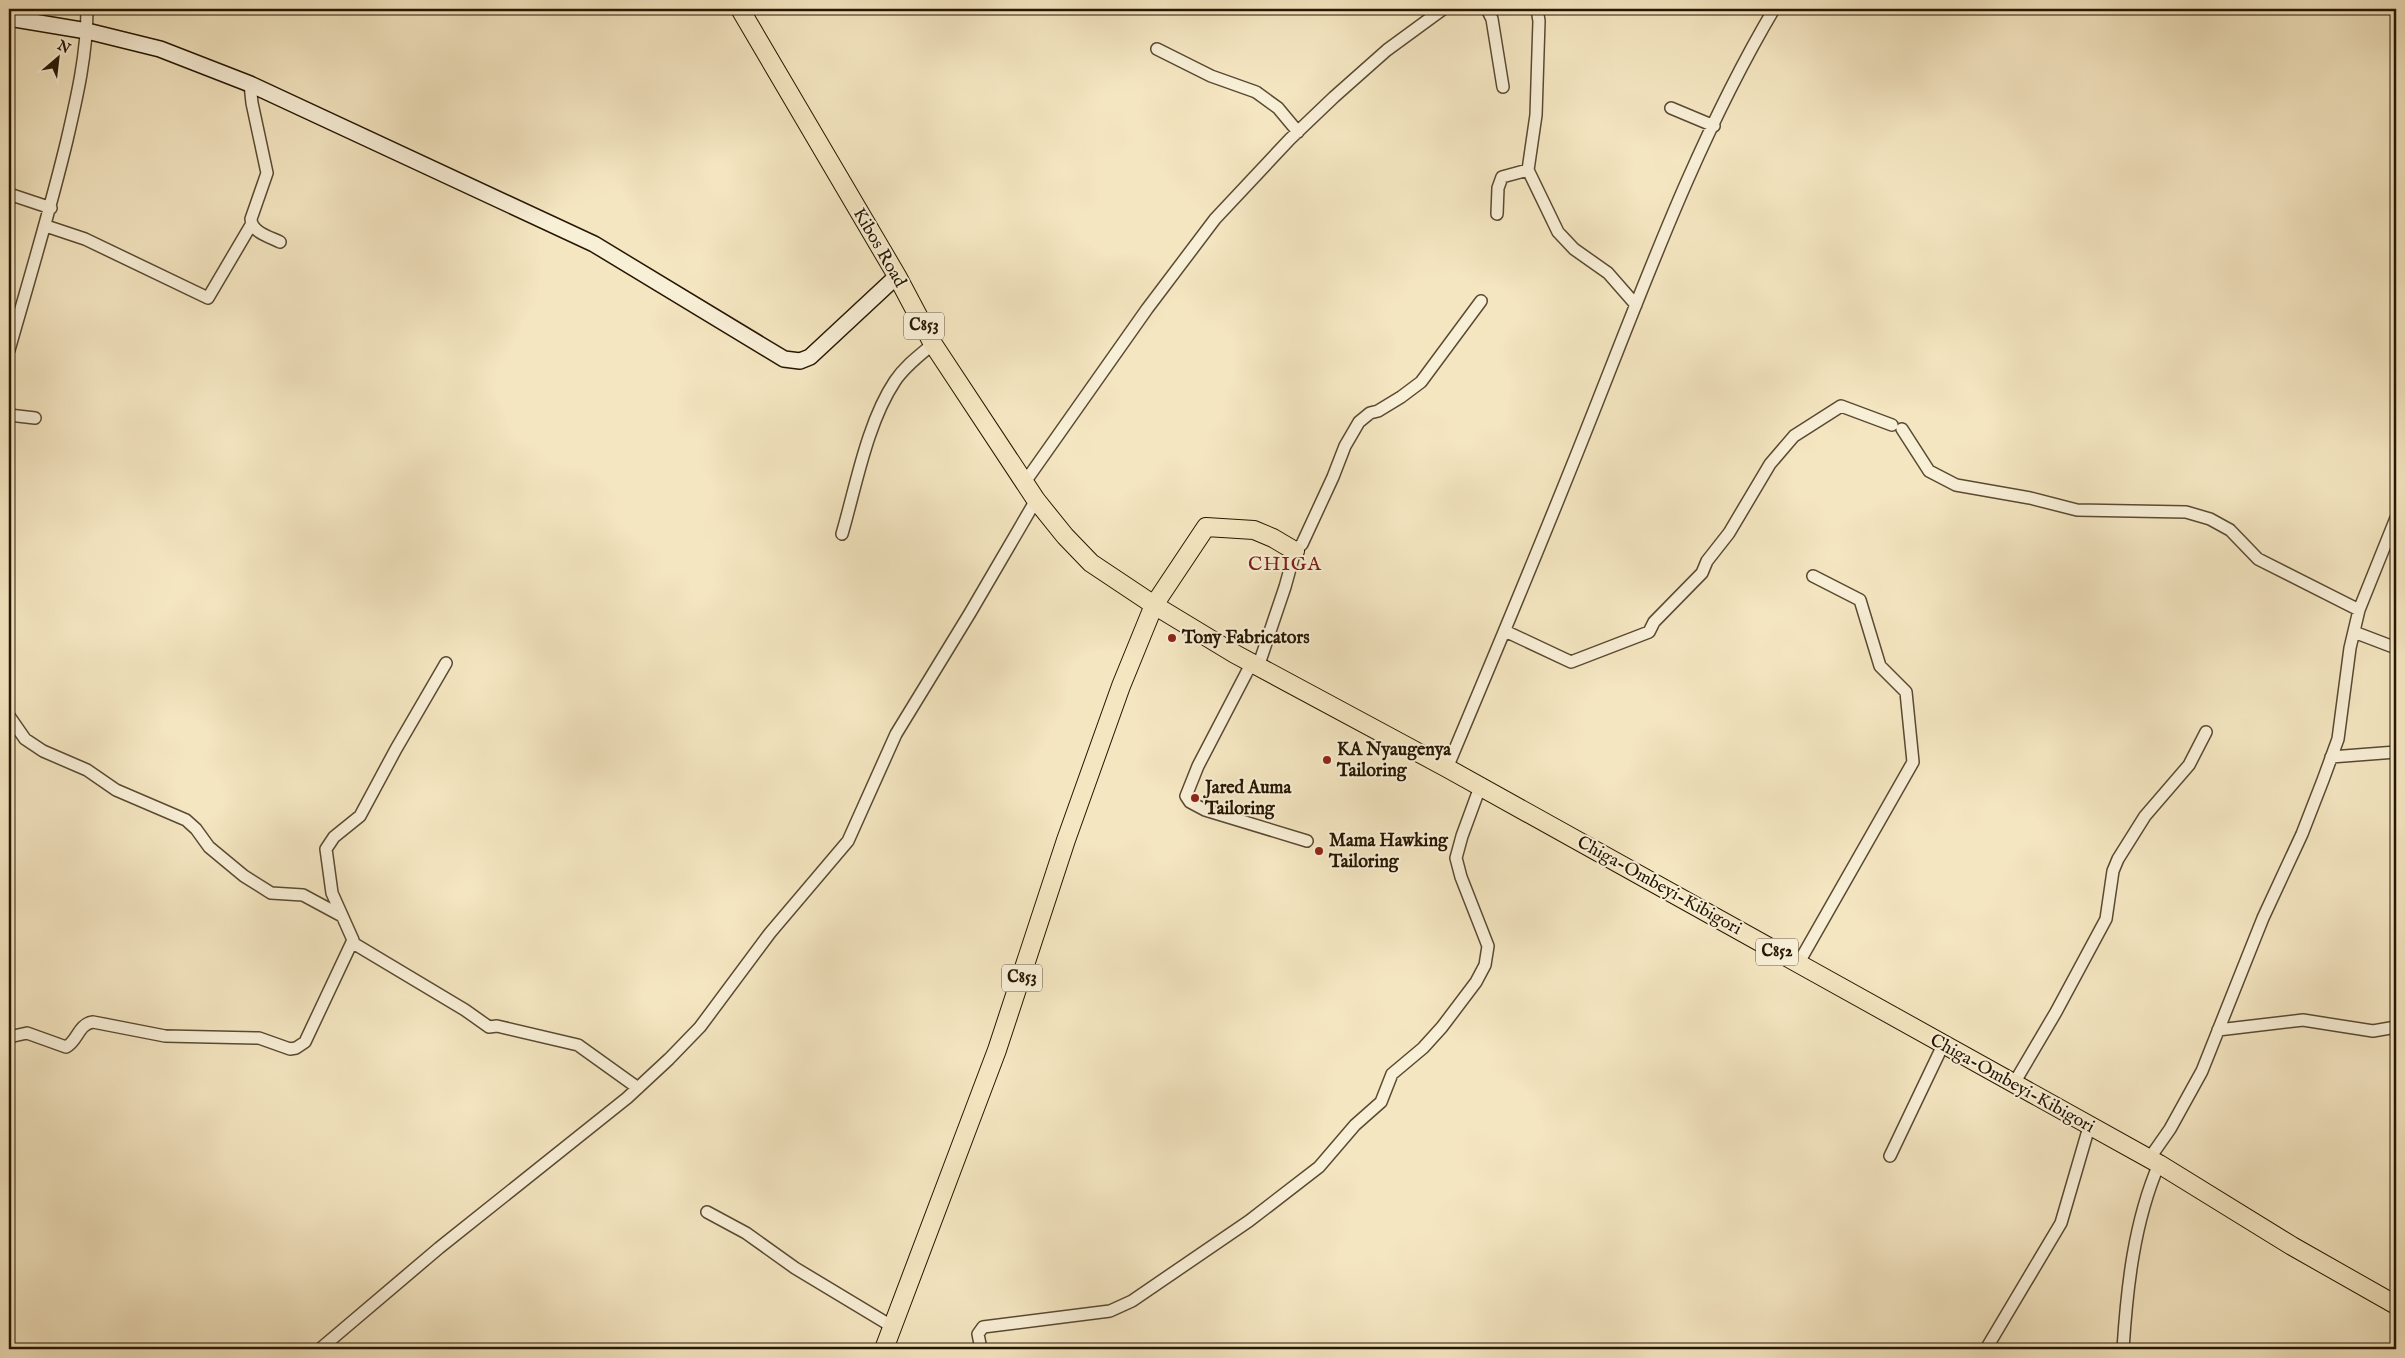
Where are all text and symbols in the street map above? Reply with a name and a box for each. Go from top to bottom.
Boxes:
north arrow [32,32,82,82]
text: N [53,36,73,58]
street label: Kibos Road [847,204,911,292]
road number: C853 [904,312,944,340]
district label: CHIGA [1248,552,1322,577]
place label: Tony Fabricators [1181,627,1310,650]
marker: Tony Fabricators [1166,632,1178,644]
place label: KA Nyaugenya Tailoring [1336,739,1452,783]
marker: KA Nyaugenya Tailoring [1321,754,1333,766]
place label: Jared Auma Tailoring [1203,777,1292,821]
marker: Jared Auma Tailoring [1189,792,1201,804]
place label: Mama Hawking Tailoring [1328,830,1449,874]
street label: Chiga-Ombeyi-Kibigori [1573,831,1746,941]
marker: Mama Hawking Tailoring [1313,845,1325,857]
road number: C852 [1756,939,1798,966]
road number: C853 [1002,964,1042,991]
street label: Chiga-Ombeyi-Kibigori [1926,1029,2099,1139]

